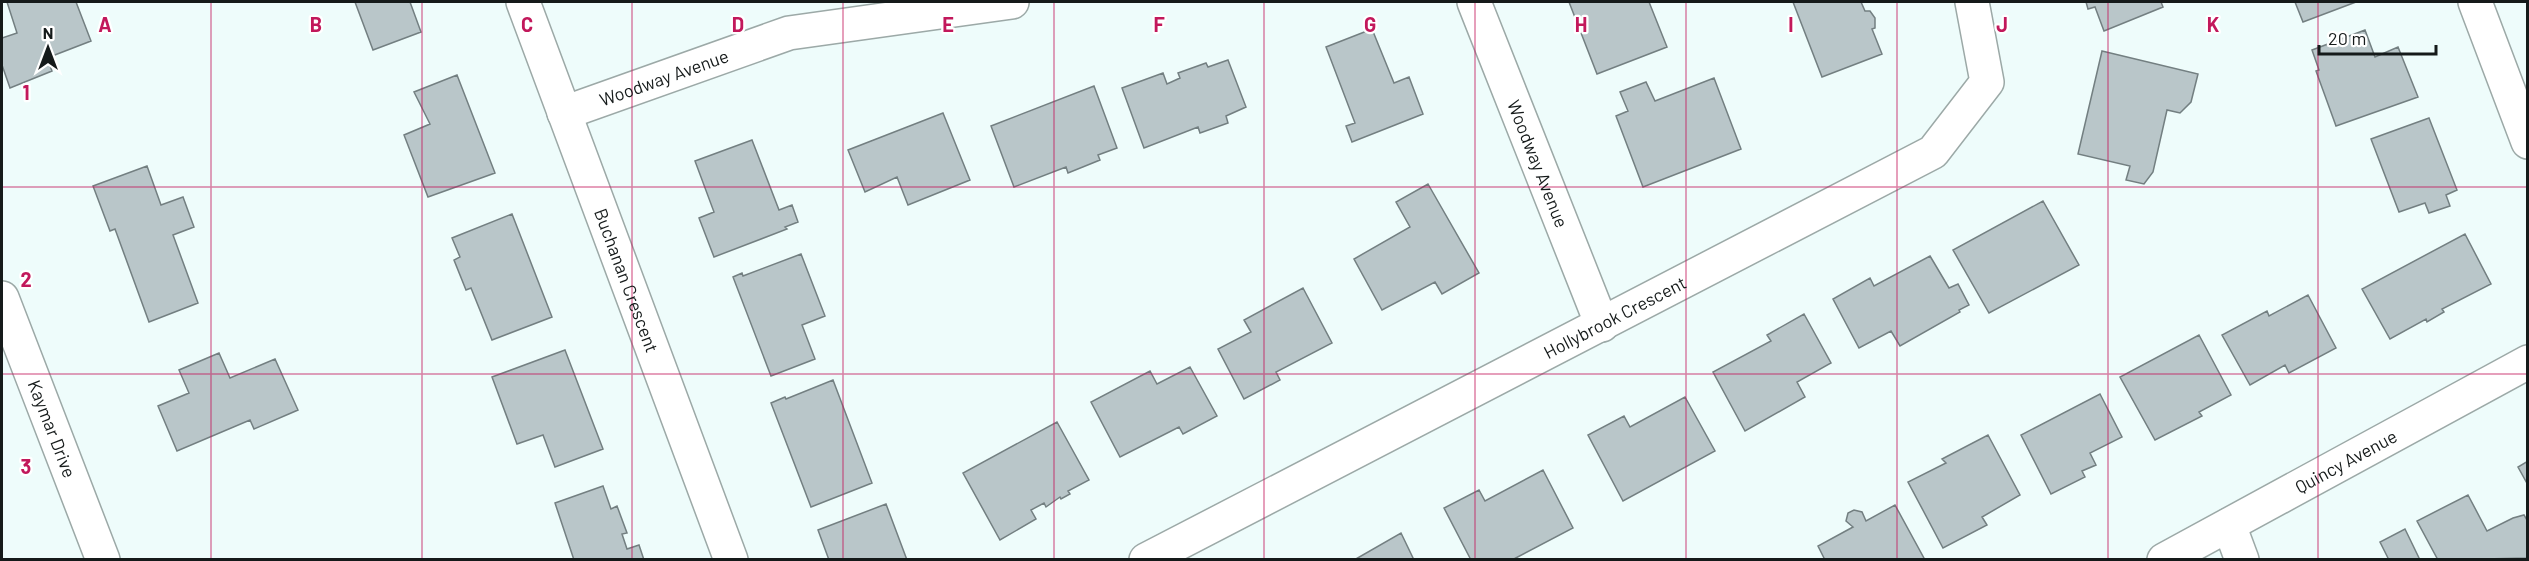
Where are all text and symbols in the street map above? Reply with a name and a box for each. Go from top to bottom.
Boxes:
text: A [98,12,112,36]
text: B [310,12,322,36]
text: C [521,12,533,36]
text: D [732,12,744,36]
text: E [942,12,954,36]
text: F [1153,12,1165,36]
text: G [1364,12,1376,36]
text: H [1575,12,1587,36]
text: I [1788,12,1794,36]
text: J [1996,12,2008,36]
text: K [2207,12,2220,36]
north arrow [18,18,78,78]
scale bar [2319,18,2436,56]
text: N [43,23,53,42]
text: 20 m [2328,27,2366,49]
street label: Woodway Avenue [596,44,731,111]
text: 1 [22,80,30,104]
street label: Woodway Avenue [1503,97,1573,231]
street label: Buchanan Crescent [590,205,664,355]
text: 2 [20,267,32,291]
street label: Hollybrook Crescent [1540,271,1690,363]
street label: Kaymar Drive [24,377,81,481]
street label: Quincy Avenue [2291,425,2401,498]
text: 3 [21,454,31,478]

